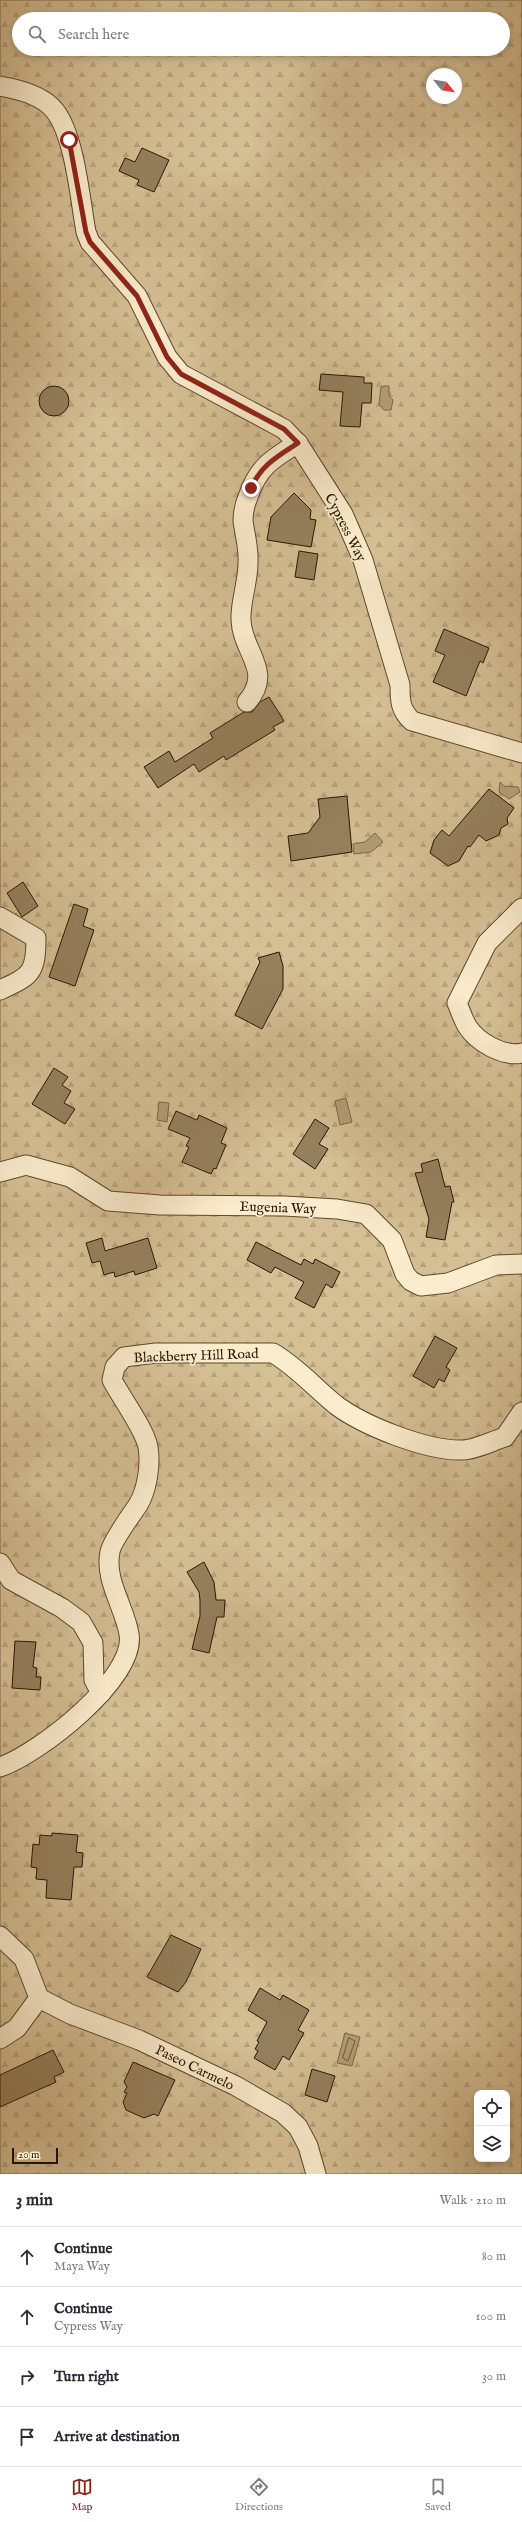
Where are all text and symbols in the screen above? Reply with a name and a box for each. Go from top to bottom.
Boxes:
search box [12,12,510,56]
icon: search [26,23,48,45]
text: Search here [58,25,129,44]
north arrow [426,68,462,104]
route start [60,131,78,149]
route end [242,479,260,497]
street label: Cypress Way [320,490,370,565]
street label: Eugenia Way [239,1198,317,1218]
street label: Blackberry Hill Road [133,1345,259,1367]
street label: Paseo Carmelo [152,2041,237,2095]
map controls [474,2090,510,2162]
button: locate [474,2090,510,2126]
button: layers [474,2126,510,2162]
scale bar [12,2146,58,2165]
text: 20 m [18,2148,39,2162]
text: 3 min [16,2190,53,2211]
text: Walk · 210 m [440,2192,506,2209]
text: Continue [54,2239,112,2258]
icon: ahead [16,2246,38,2268]
text: 80 m [482,2248,506,2265]
text: Maya Way [54,2258,110,2275]
text: Continue [54,2299,112,2318]
icon: ahead [16,2306,38,2328]
text: 100 m [476,2308,506,2325]
text: Cypress Way [54,2318,123,2335]
icon: right [16,2366,38,2388]
text: Turn right [54,2367,119,2386]
text: 30 m [482,2368,506,2385]
icon: arrive [16,2426,38,2448]
text: Arrive at destination [54,2427,180,2446]
tab: Map [71,2476,93,2514]
tab: Directions [235,2476,283,2514]
tab: Saved [425,2476,451,2514]

